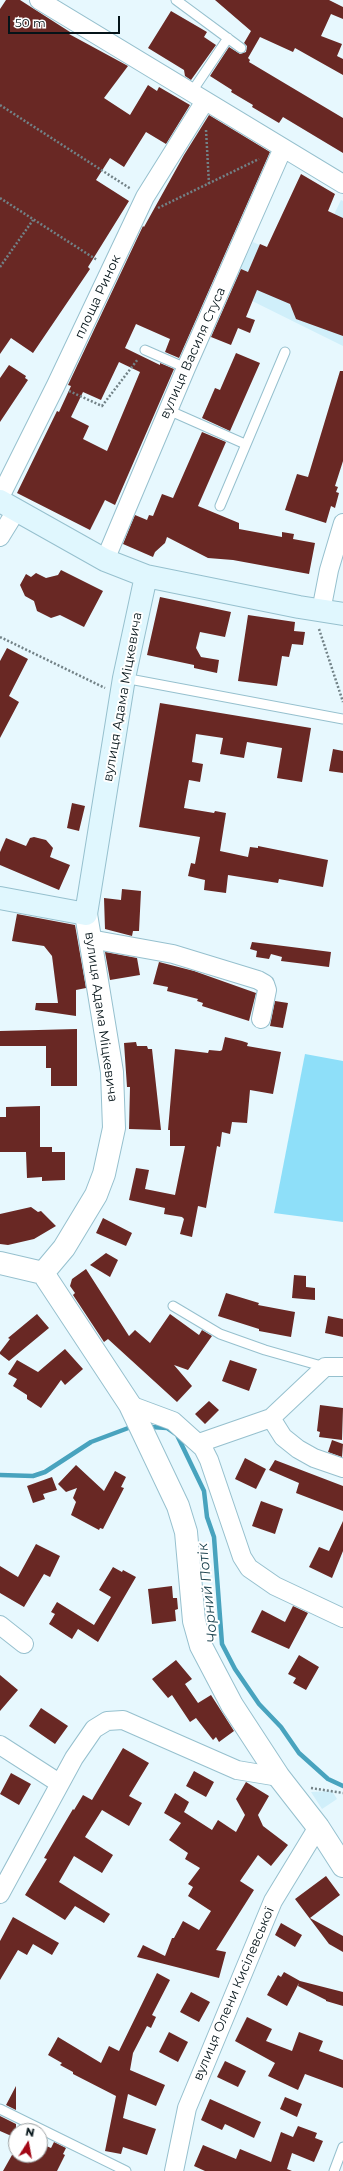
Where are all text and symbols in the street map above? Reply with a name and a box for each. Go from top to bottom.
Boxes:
scale bar [10,8,122,34]
text: 50 m [15,15,46,30]
street label: площа Ринок [72,253,124,341]
street label: вулиця Василя Стуса [157,285,229,421]
street label: вулиця Адама Міцкевича [100,611,146,783]
street label: вулиця Адама Міцкевича [81,931,121,1103]
water label: Чорний Потік [194,1542,222,1644]
street label: вулиця Олени Кисілевської [190,1905,278,2083]
north arrow [8,2123,48,2163]
text: N [24,2124,36,2140]

